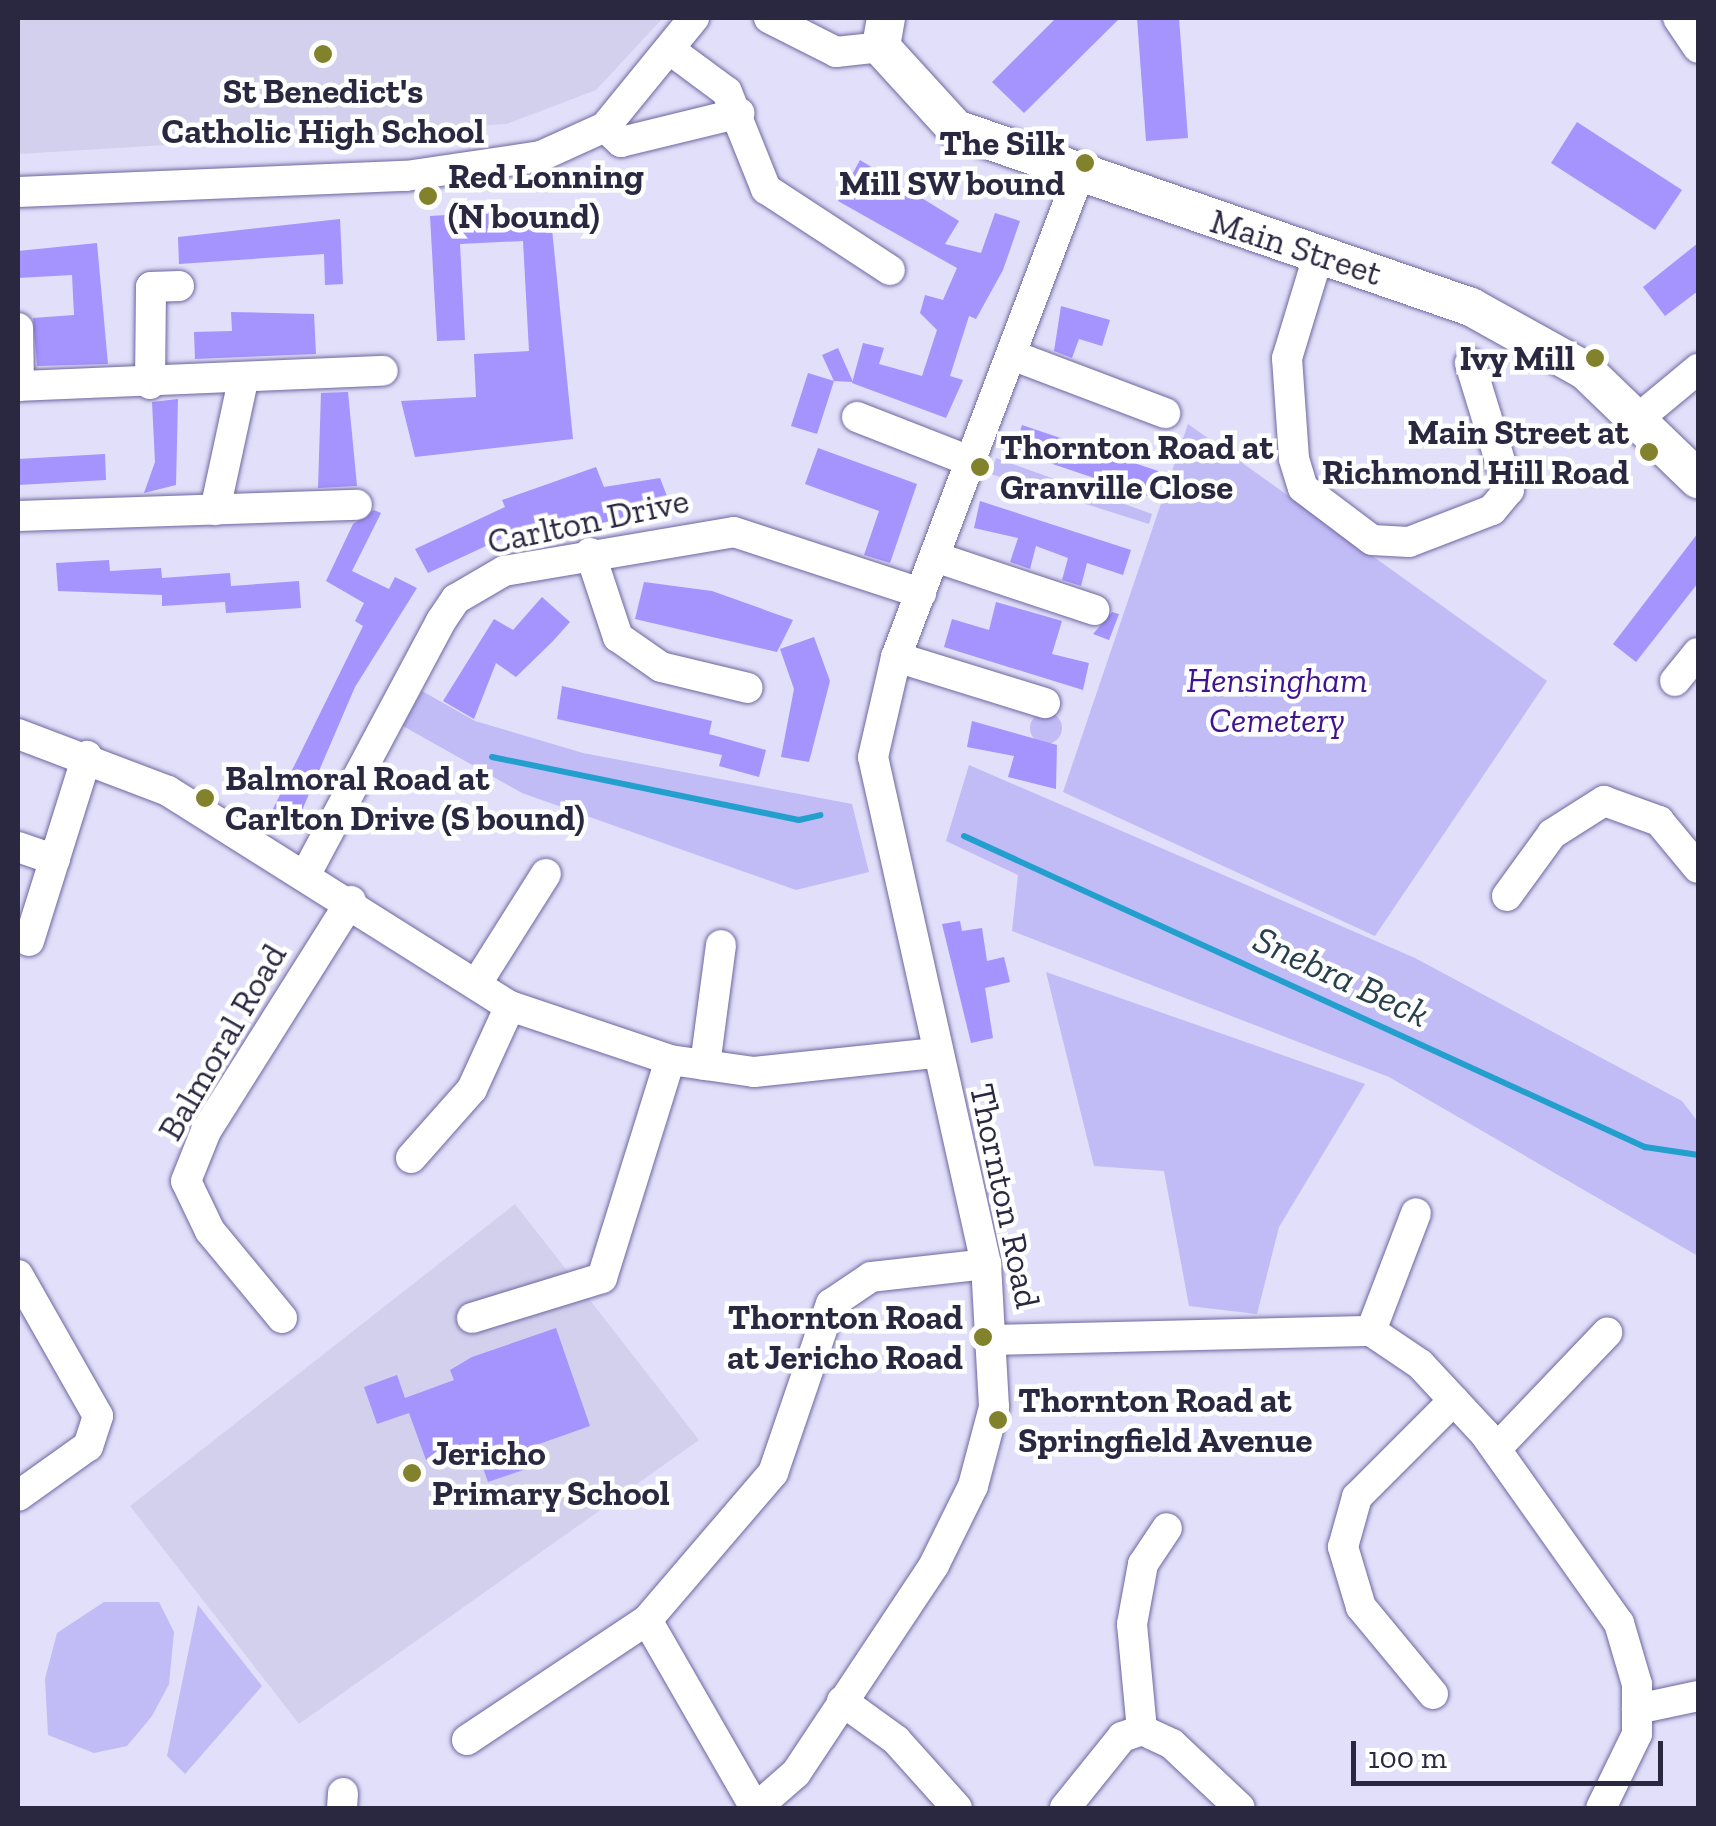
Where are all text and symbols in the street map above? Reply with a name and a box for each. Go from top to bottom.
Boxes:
marker: St Benedict's Catholic High School [312,43,334,65]
place label: St Benedict's Catholic High School [162,70,484,152]
place label: The Silk Mill SW bound [838,122,1065,204]
marker: The Silk Mill SW bound [1074,152,1096,174]
place label: Red Lonning (N bound) [448,155,644,237]
marker: Red Lonning (N bound) [417,185,439,207]
street label: Main Street [1205,200,1387,294]
place label: Ivy Mill [1459,337,1575,379]
marker: Ivy Mill [1584,347,1606,369]
place label: Main Street at Richmond Hill Road [1322,411,1629,493]
place label: Thornton Road at Granville Close [1000,426,1273,508]
marker: Main Street at Richmond Hill Road [1638,441,1660,463]
marker: Thornton Road at Granville Close [969,456,991,478]
street label: Carlton Drive [484,479,692,563]
park label: Hensingham Cemetery [1186,659,1368,741]
place label: Balmoral Road at Carlton Drive (S bound) [225,757,585,839]
marker: Balmoral Road at Carlton Drive (S bound) [194,787,216,809]
water label: Snebra Beck [1246,916,1436,1038]
street label: Balmoral Road [149,936,295,1148]
street label: Thornton Road [961,1080,1049,1312]
place label: Thornton Road at Jericho Road [726,1296,963,1378]
marker: Thornton Road at Jericho Road [972,1326,994,1348]
place label: Thornton Road at Springfield Avenue [1018,1379,1313,1461]
marker: Thornton Road at Springfield Avenue [987,1409,1009,1431]
place label: Jericho Primary School [432,1432,671,1514]
marker: Jericho Primary School [401,1462,423,1484]
scale bar [1356,1721,1668,1783]
text: 100 m [1368,1740,1447,1776]

